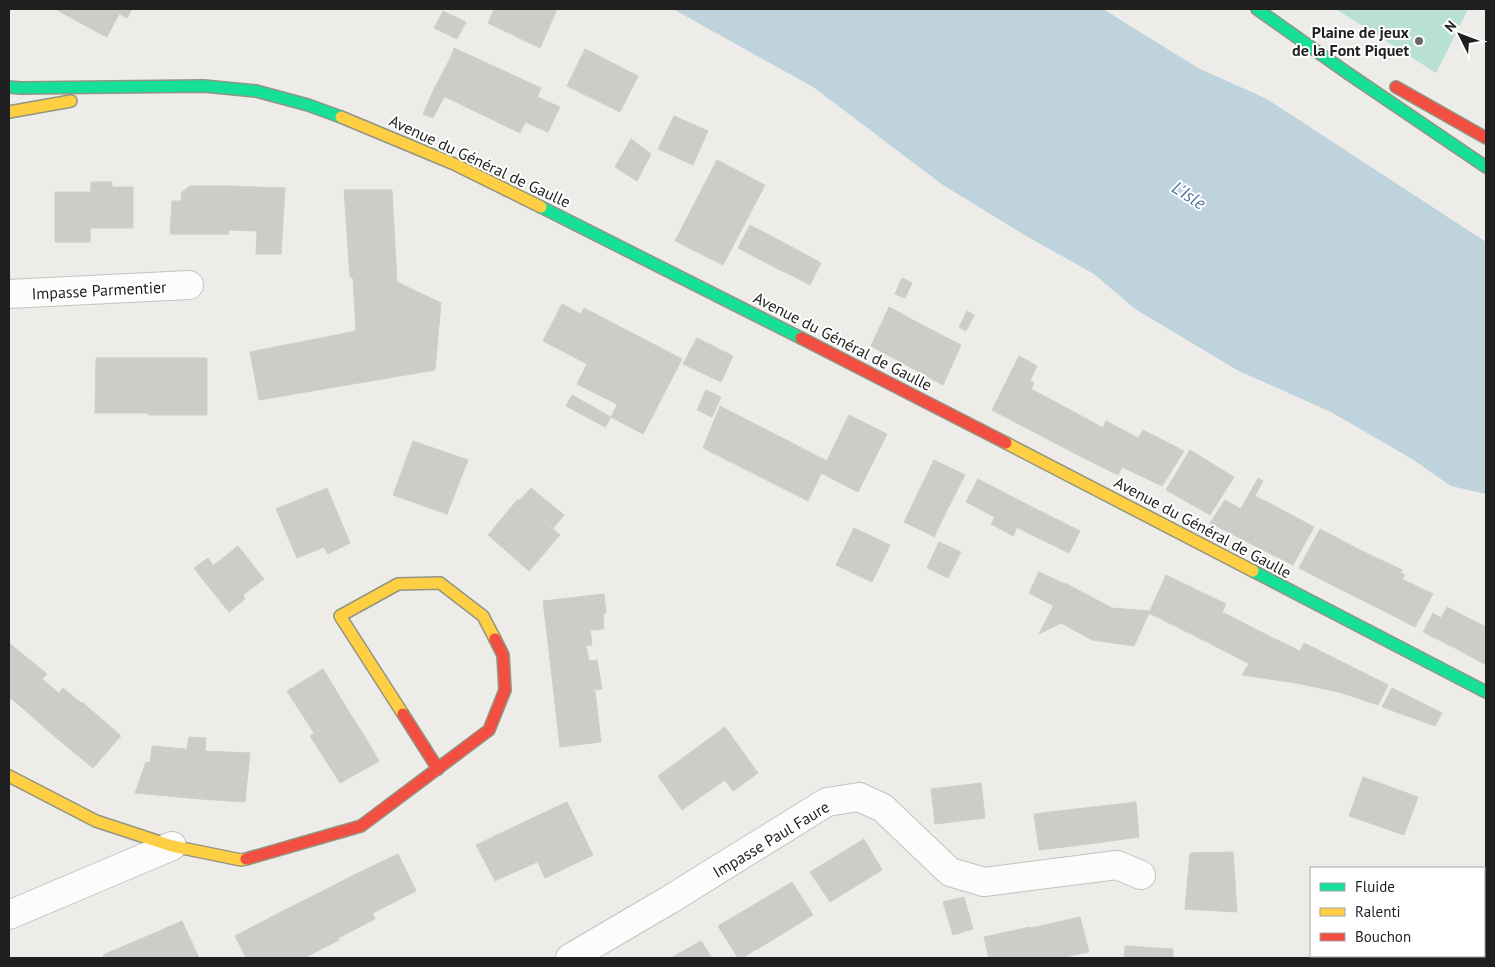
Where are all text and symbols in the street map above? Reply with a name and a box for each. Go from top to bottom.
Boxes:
north arrow [1435,10,1485,60]
text: N [1441,17,1460,36]
place label: Plaine de jeux de la Font Piquet [1292,22,1410,60]
marker: Plaine de jeux de la Font Piquet [1413,35,1425,47]
street label: Avenue du Général de Gaulle [386,110,574,212]
water label: L'Isle [1168,176,1211,215]
street label: Impasse Parmentier [31,276,167,304]
street label: Avenue du Général de Gaulle [750,287,936,395]
street label: Avenue du Général de Gaulle [1111,472,1295,582]
street label: Impasse Paul Faure [709,796,833,882]
legend [1310,867,1485,957]
text: Fluide [1355,877,1395,896]
text: Ralenti [1355,902,1401,921]
text: Bouchon [1355,927,1411,946]

